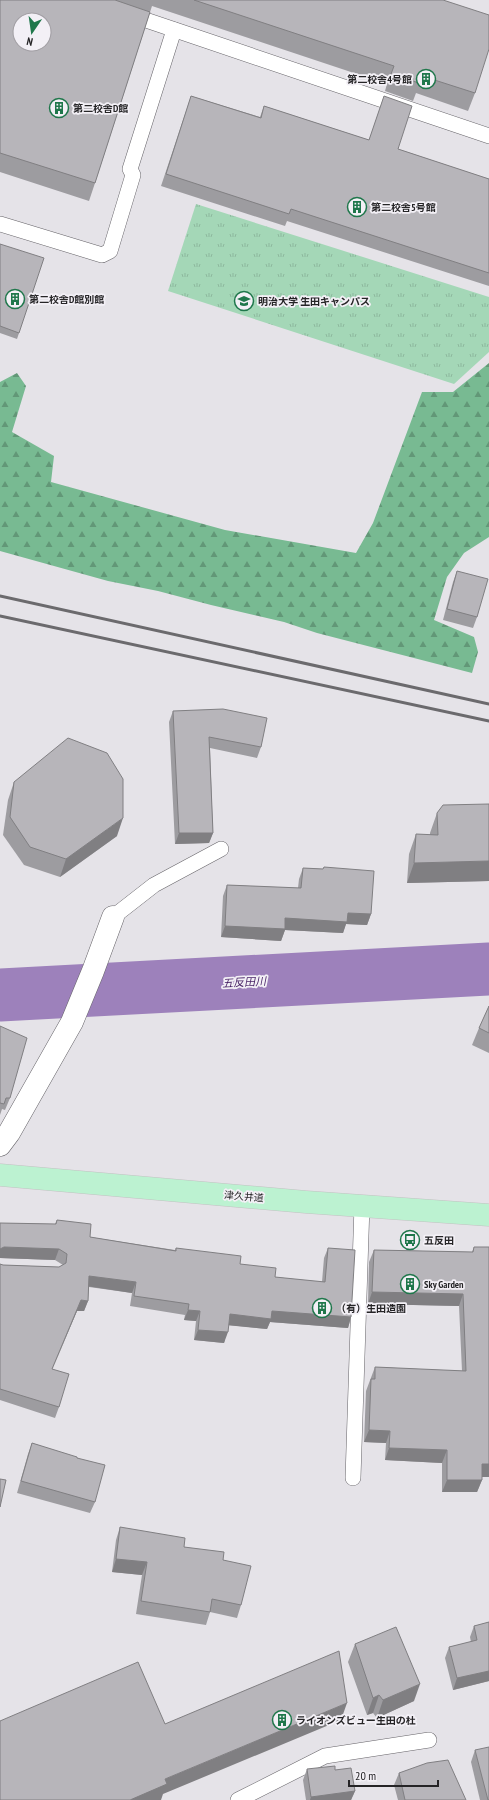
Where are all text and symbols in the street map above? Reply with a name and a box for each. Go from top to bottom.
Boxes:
north arrow [12,12,52,52]
text: N [25,34,34,49]
building icon: 第二校舎4号館 [415,68,437,90]
place label: 第二校舎4号館 [347,73,412,86]
building icon: 第二校舎D館 [48,97,70,119]
place label: 第二校舎D館 [73,102,128,115]
building icon: 第二校舎5号館 [346,196,368,218]
place label: 第二校舎5号館 [371,201,436,214]
building icon: 第二校舎D館別館 [4,288,26,310]
school or university icon: 明治大学 生田キャンパス [233,290,255,312]
place label: 第二校舎D館別館 [29,293,104,306]
place label: 明治大学 生田キャンパス [258,295,370,308]
water label: 五反田川 [222,974,267,990]
street label: 津久井道 [223,1188,264,1205]
bus stop icon: 五反田 [399,1229,421,1251]
place label: 五反田 [424,1234,454,1247]
building icon: Sky Garden [399,1273,421,1295]
place label: Sky Garden [424,1278,464,1291]
building icon: （有）生田造園 [311,1297,333,1319]
place label: （有）生田造園 [336,1302,406,1315]
building icon: ライオンズビュー生田の杜 [271,1709,293,1731]
place label: ライオンズビュー生田の杜 [296,1714,416,1727]
scale bar [349,1762,438,1788]
text: 20 m [355,1768,376,1783]

